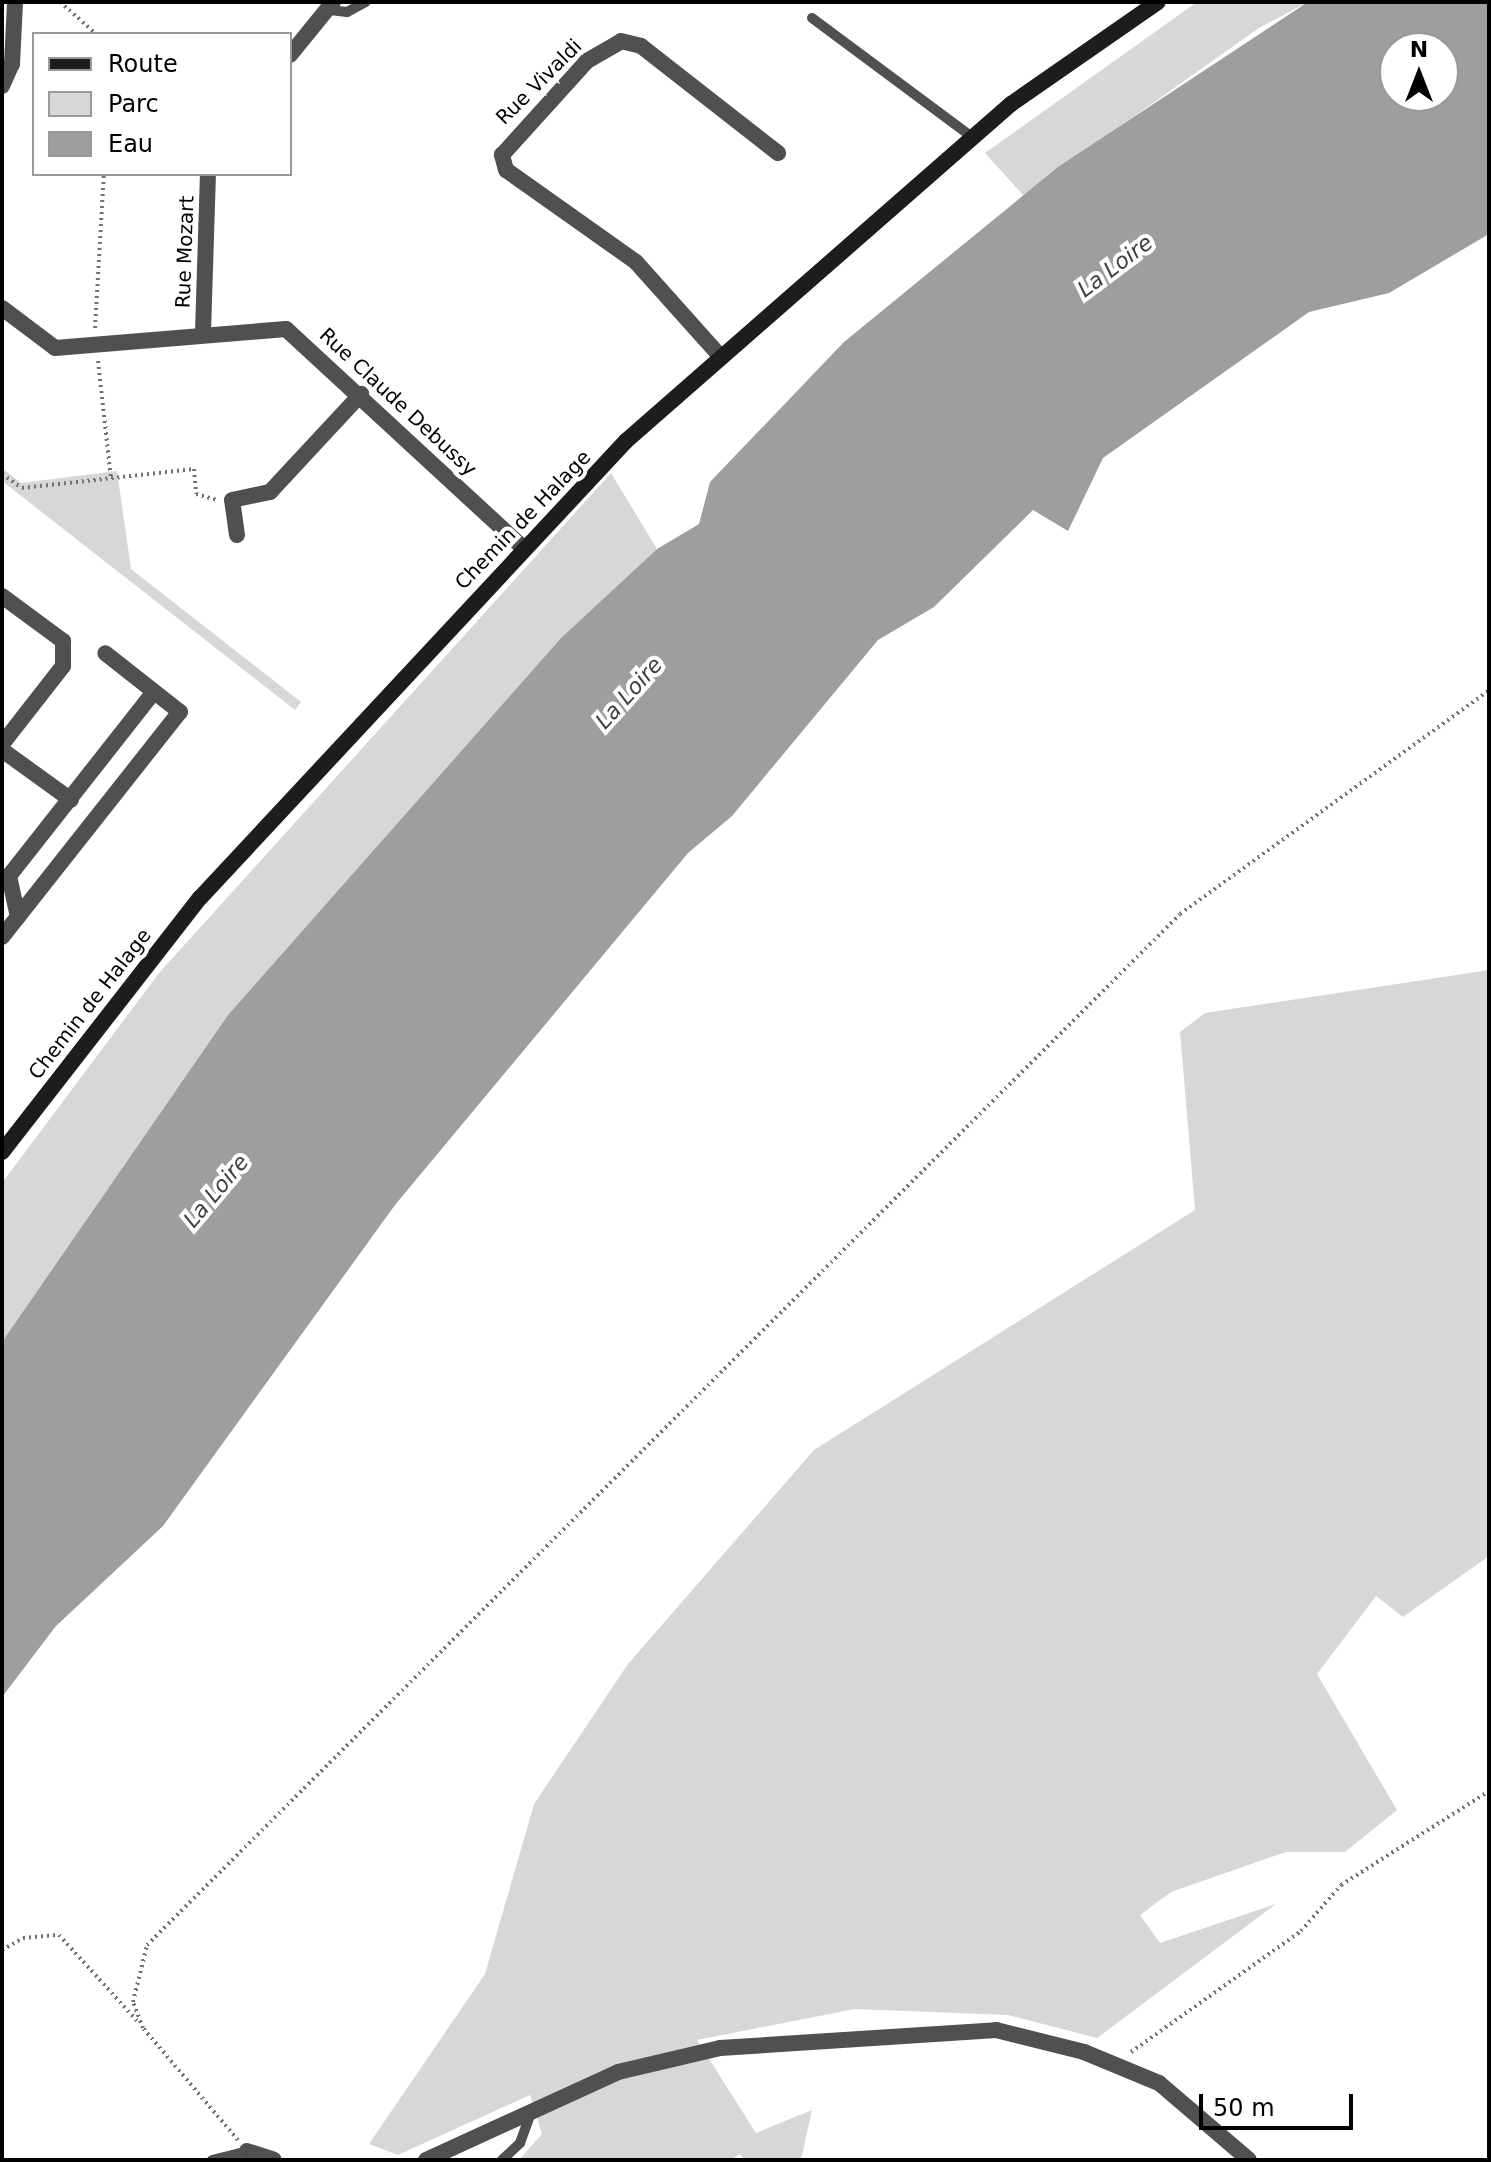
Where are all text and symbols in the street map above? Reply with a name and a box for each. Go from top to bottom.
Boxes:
legend [32,32,292,176]
north arrow [1379,32,1459,112]
street label: Rue Vivaldi [491,34,587,130]
text: N [1410,37,1428,62]
text: Route [108,50,178,78]
text: Parc [108,90,159,118]
text: Eau [108,130,153,158]
street label: Rue Mozart [171,195,199,309]
water label: La Loire [1072,229,1158,303]
street label: Rue Claude Debussy [315,323,481,481]
street label: Chemin de Halage [450,445,596,595]
water label: La Loire [590,652,668,734]
street label: Chemin de Halage [24,924,156,1084]
water label: La Loire [178,1149,254,1233]
scale bar [1203,2078,1357,2128]
text: 50 m [1213,2094,1275,2122]

